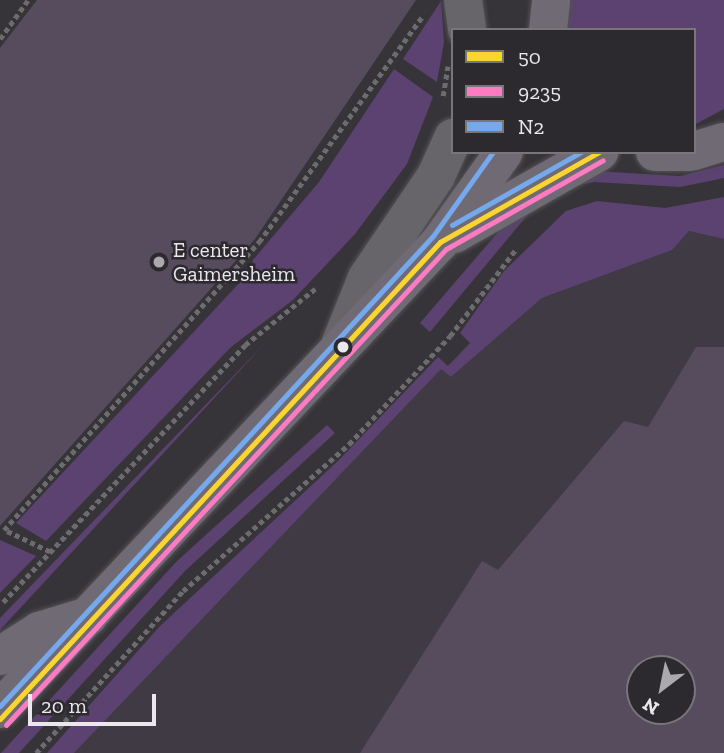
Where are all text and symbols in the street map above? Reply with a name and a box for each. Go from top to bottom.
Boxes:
legend [451,28,696,154]
text: 50 [518,44,541,69]
text: 9235 [518,79,561,104]
text: N2 [518,114,544,139]
place label: E center Gaimersheim [173,237,295,287]
marker: E center Gaimersheim [151,254,167,270]
unlabelled marker [336,340,350,354]
north arrow [626,655,696,725]
scale bar [32,680,159,724]
text: 20 m [41,693,87,718]
text: N [638,693,663,720]

